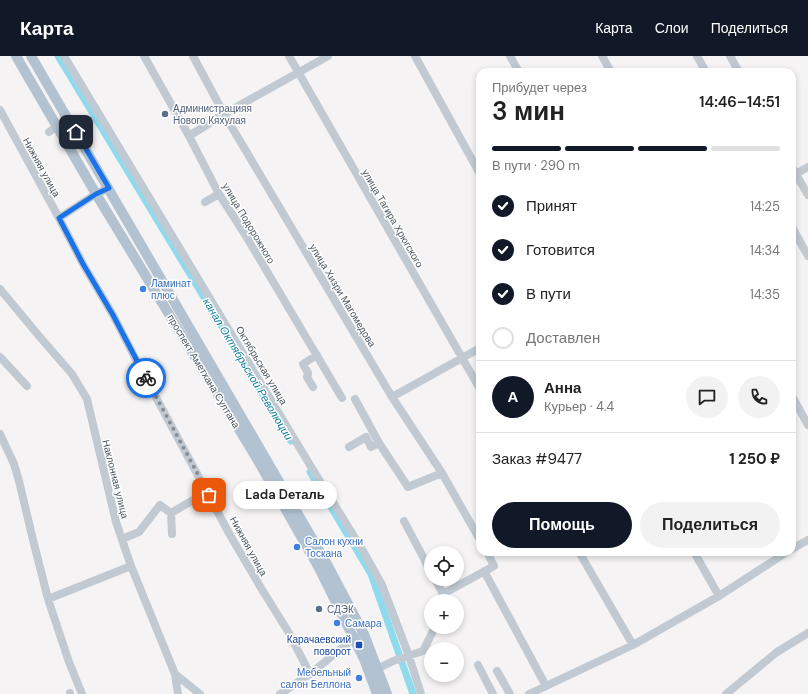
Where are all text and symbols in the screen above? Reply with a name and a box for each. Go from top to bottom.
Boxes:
text: Карта [20,16,74,41]
text: Карта [595,19,633,37]
text: Слои [655,19,689,37]
text: Поделиться [711,19,788,37]
text: Прибудет через [492,79,587,96]
text: 14:46–14:51 [699,92,780,112]
text: 3 мин [492,94,565,128]
place label: Администрацияя Нового Кяхулая [173,102,252,127]
marker: Администрацияя Нового Кяхулая [160,109,170,119]
pin [59,115,93,149]
icon: home [65,121,87,143]
street label: Нижняя улица [20,135,63,200]
text: В пути · 290 m [492,157,580,174]
street label: улица Тагира Хрюгского [359,167,426,270]
street label: улица Подорожного [219,181,278,266]
icon: check [492,195,514,217]
text: Принят [526,196,577,216]
text: 14:25 [750,198,780,215]
icon: check [492,239,514,261]
text: Готовится [526,240,595,260]
street label: улица Хизри Магомедова [307,241,379,350]
text: 14:34 [750,242,780,259]
place label: Ламинат плюс [151,277,191,302]
icon: check [492,283,514,305]
marker: Ламинат плюс [138,284,148,294]
text: В пути [526,284,571,304]
text: 14:35 [750,286,780,303]
water label: канал Октябрьской Революции [200,295,296,443]
street label: проспект Аметхана Султана [164,312,243,431]
street label: Октябрьская улица [233,324,290,407]
text: Доставлен [526,328,600,348]
courier [126,358,166,398]
icon: bike [135,367,157,389]
button: chat [686,376,728,418]
button: phone [738,376,780,418]
text: Анна [544,378,581,398]
text: А [508,387,518,407]
text: Курьер · 4.4 [544,398,614,415]
street label: Наклонная улица [99,438,132,520]
text: Заказ #9477 [492,449,582,469]
text: 1 250 ₽ [729,449,780,469]
pin [192,478,226,512]
callout: Lada Dеталь [233,481,337,509]
icon: bag [198,484,220,506]
text: Lada Dеталь [245,486,325,503]
button: Помощь [492,502,632,548]
button: Поделиться [640,502,780,548]
street label: Нижняя улица [227,514,270,579]
place label: Салон кухни Тоскана [305,535,363,560]
marker: Салон кухни Тоскана [292,542,302,552]
map controls [424,546,464,682]
button: locate [424,546,464,586]
button: + [424,594,464,634]
place label: СДЭК [327,603,354,616]
marker: СДЭК [314,604,324,614]
place label: Самара [345,617,382,630]
marker: Самара [332,618,342,628]
place label: Карачаевский поворот [287,633,351,658]
marker: Карачаевский поворот [354,640,364,650]
button: − [424,642,464,682]
place label: Мебельный салон Беллона [281,666,351,691]
marker: Мебельный салон Беллона [354,673,364,683]

